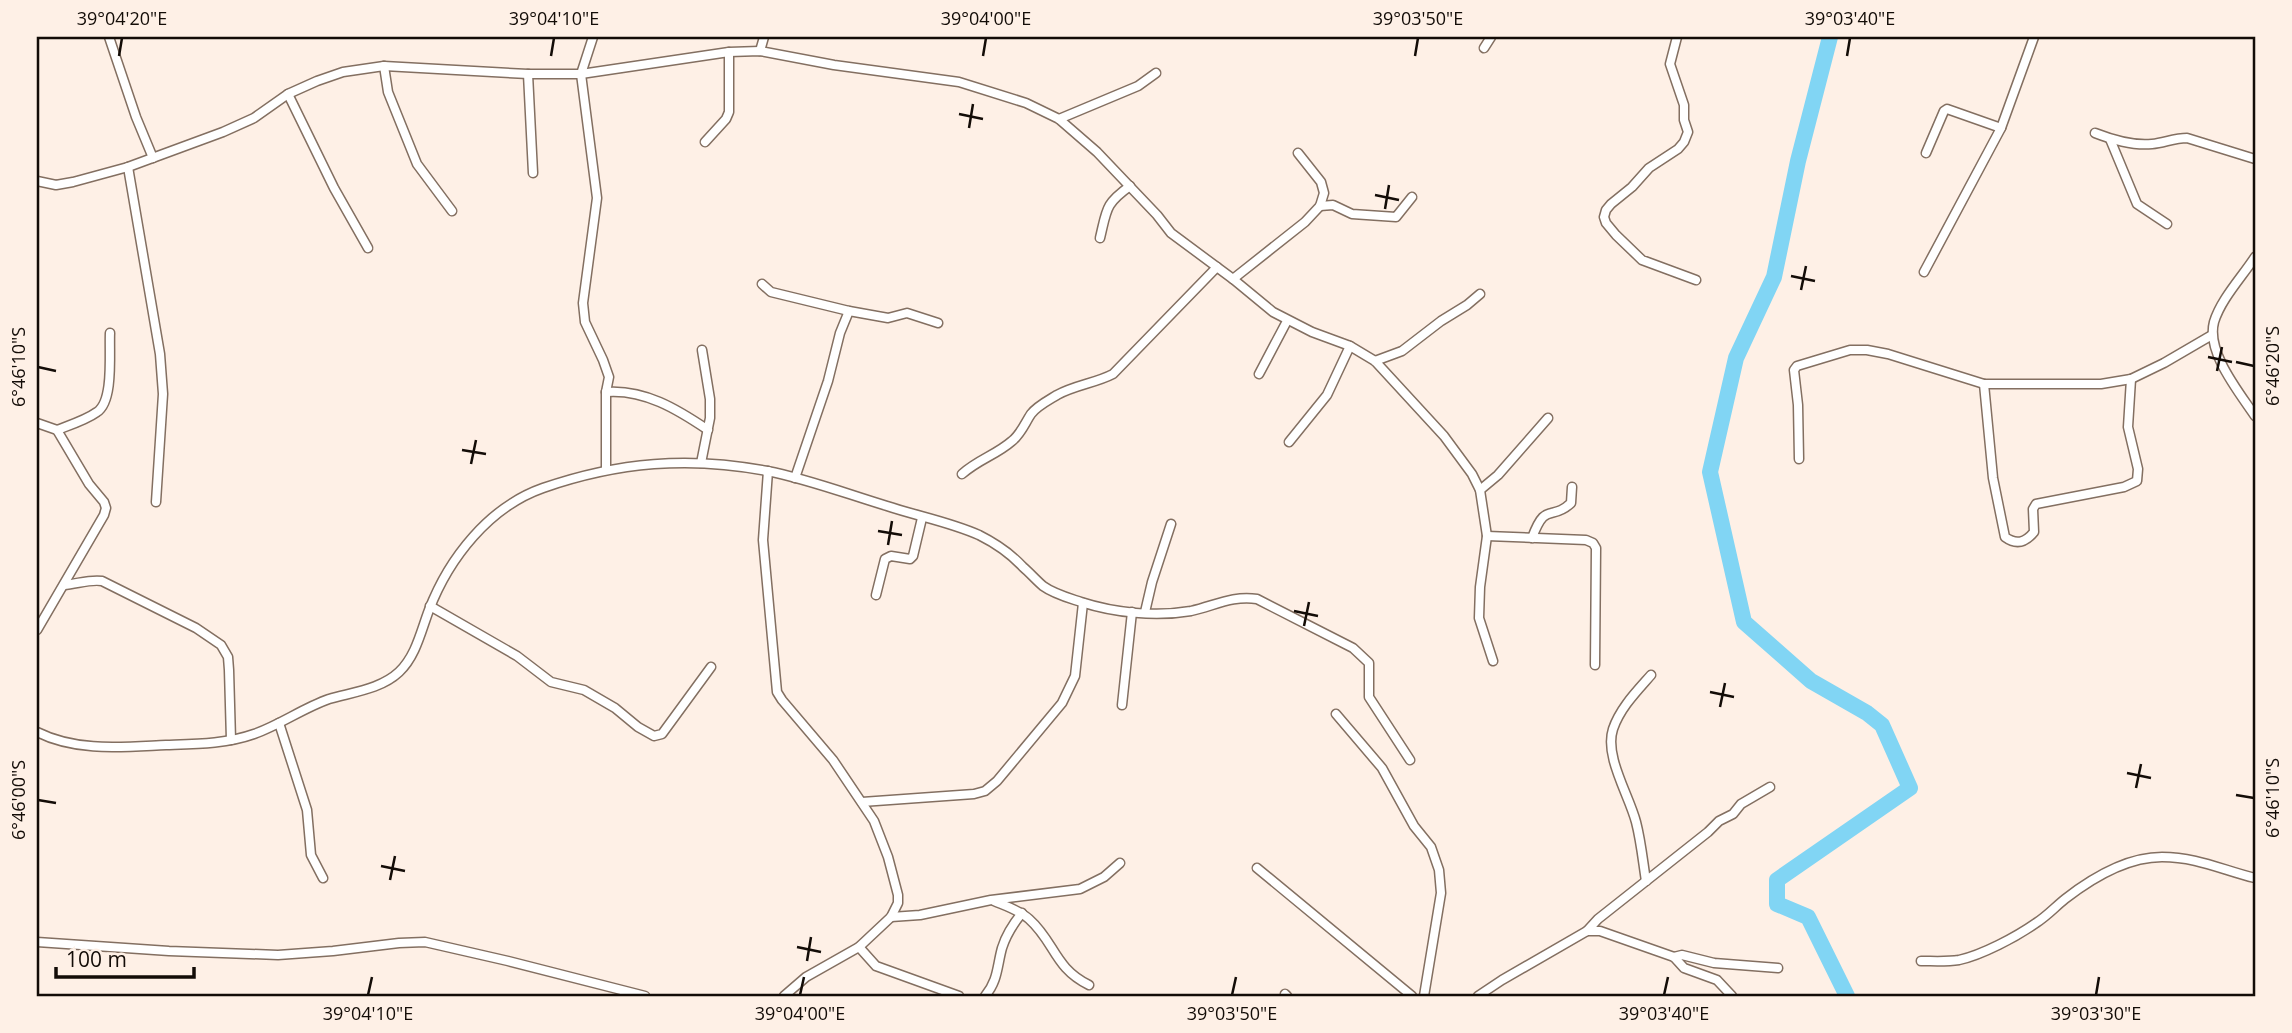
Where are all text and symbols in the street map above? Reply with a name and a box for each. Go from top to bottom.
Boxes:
text: 39°04'20"E [77,6,167,30]
text: 39°04'10"E [509,6,599,30]
text: 39°04'00"E [941,6,1031,30]
text: 39°03'50"E [1373,6,1463,30]
text: 39°03'40"E [1805,6,1895,30]
text: 6°46'20"S [2260,326,2284,406]
text: 6°46'10"S [6,327,30,407]
text: 6°46'10"S [2260,758,2284,838]
text: 6°46'00"S [6,760,30,840]
scale bar [56,935,194,979]
text: 100 m [66,945,127,973]
text: 39°04'10"E [323,1001,413,1025]
text: 39°04'00"E [755,1001,845,1025]
text: 39°03'50"E [1187,1001,1277,1025]
text: 39°03'40"E [1619,1001,1709,1025]
text: 39°03'30"E [2051,1001,2141,1025]

